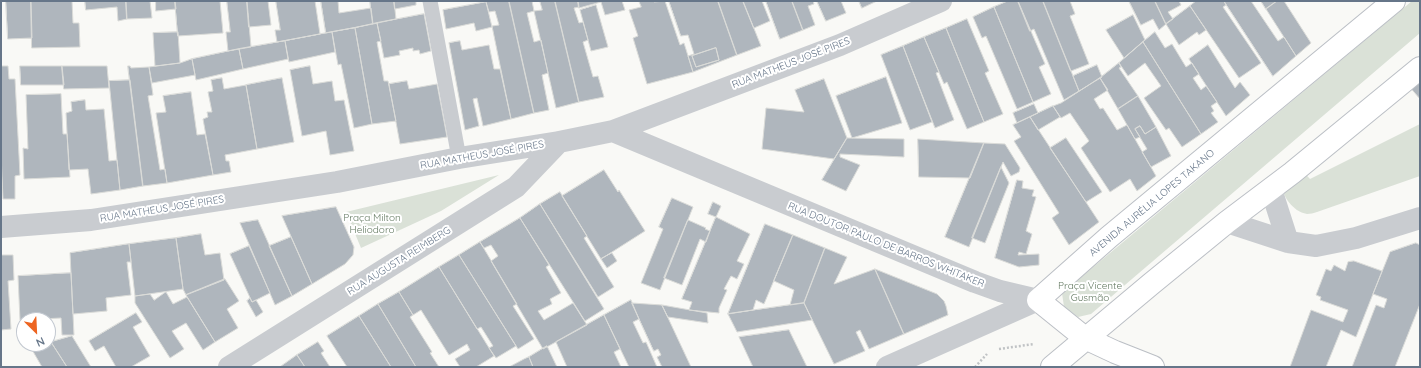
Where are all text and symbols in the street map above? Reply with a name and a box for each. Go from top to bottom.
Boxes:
street label: RUA MATHEUS JOSÉ PIRES [730,35,852,91]
street label: RUA MATHEUS JOSÉ PIRES [419,138,545,172]
street label: AVENIDA AURÉLIA LOPES TAKANO [1087,147,1217,259]
street label: RUA MATHEUS JOSÉ PIRES [99,193,225,225]
street label: RUA DOUTOR PAULO DE BARROS WHITAKER [786,200,986,290]
park label: Praça Milton Heliodoro [343,212,401,236]
street label: RUA AUGUSTA REIMBERG [345,224,453,298]
park label: Praça Vicente Gusmão [1058,280,1122,304]
north arrow [16,312,56,352]
text: N [34,334,47,350]

